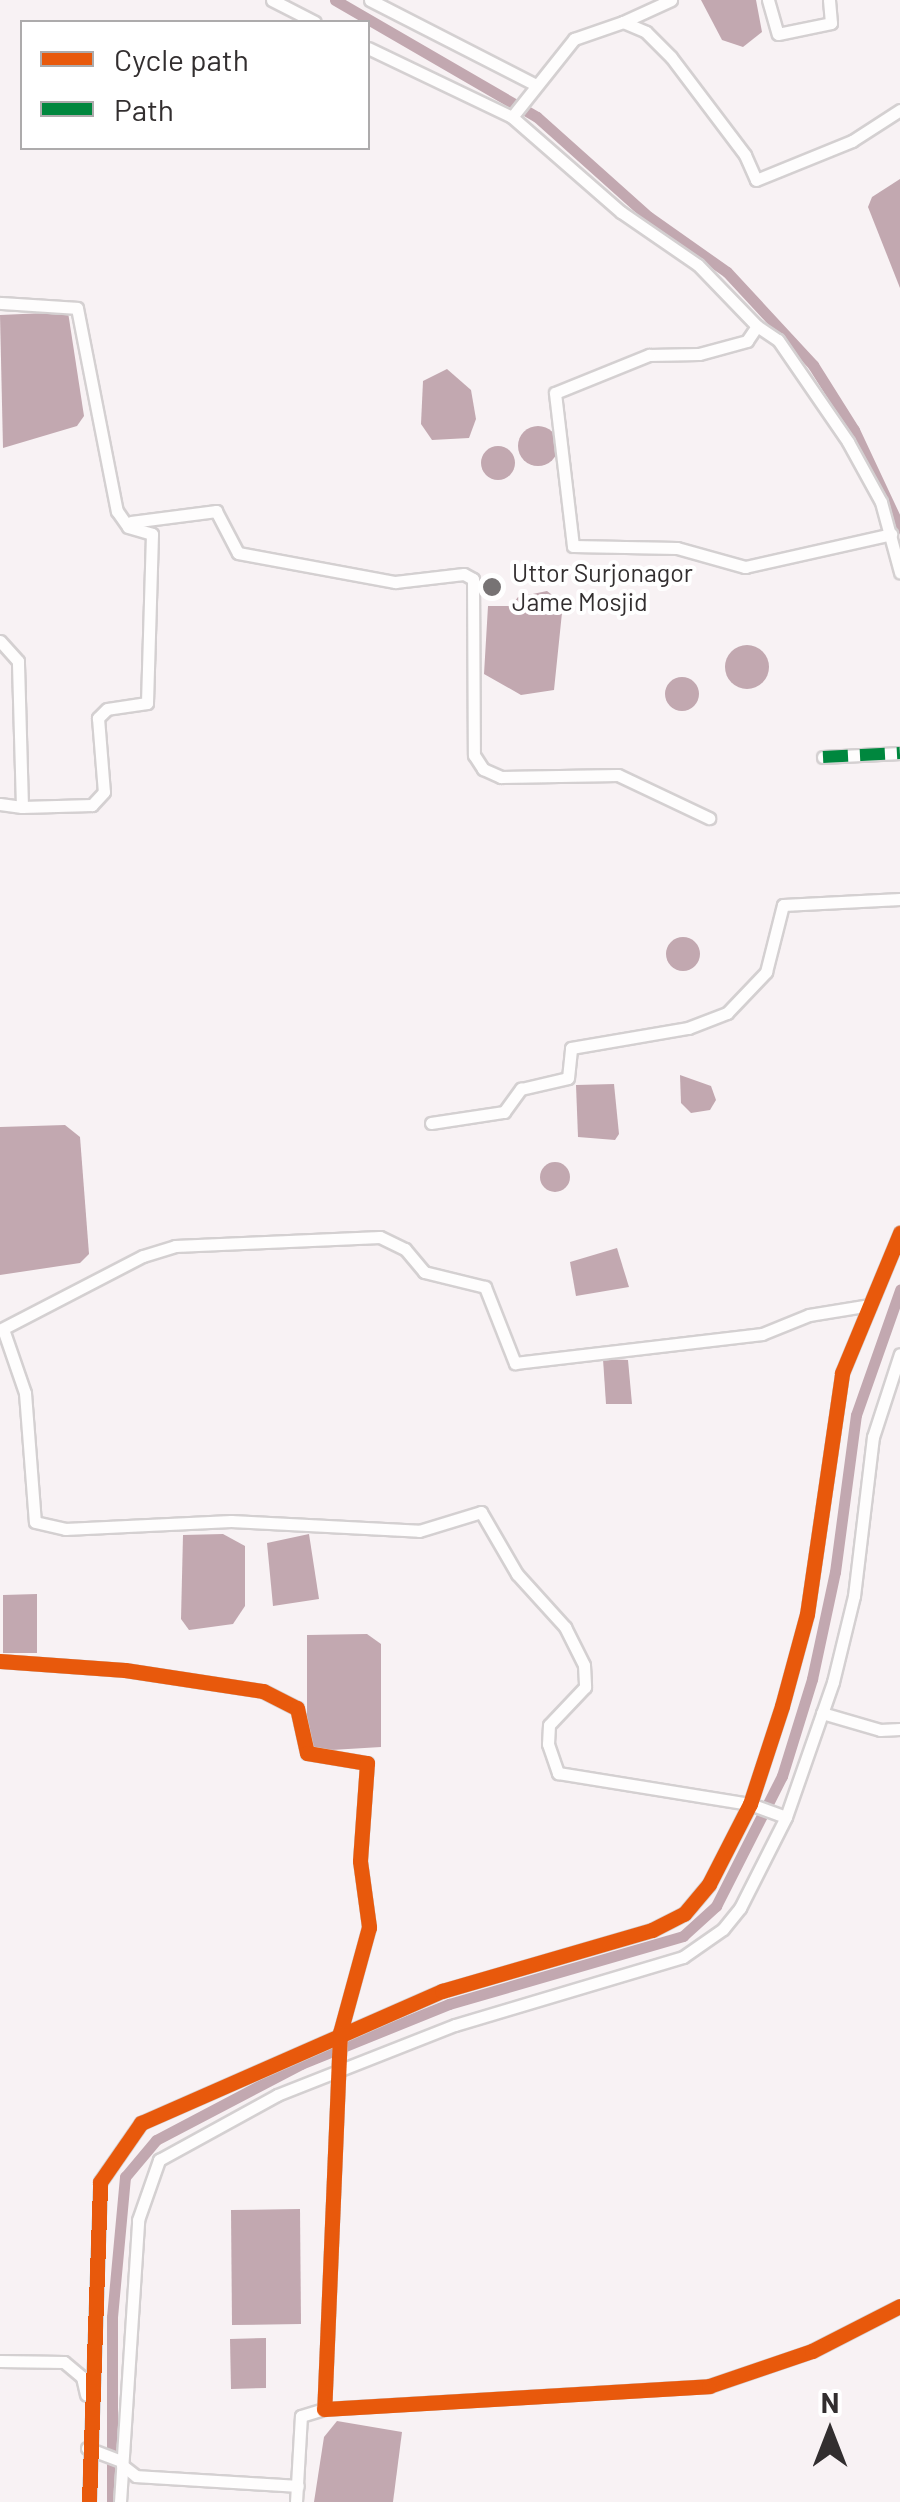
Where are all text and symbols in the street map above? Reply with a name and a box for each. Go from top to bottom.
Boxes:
legend [20,20,370,150]
text: Cycle path [114,41,249,77]
text: Path [114,91,174,127]
place label: Uttor Surjonagor Jame Mosjid [512,558,693,617]
marker: Uttor Surjonagor Jame Mosjid [481,576,503,598]
north arrow [780,2382,880,2482]
text: N [821,2385,839,2419]

